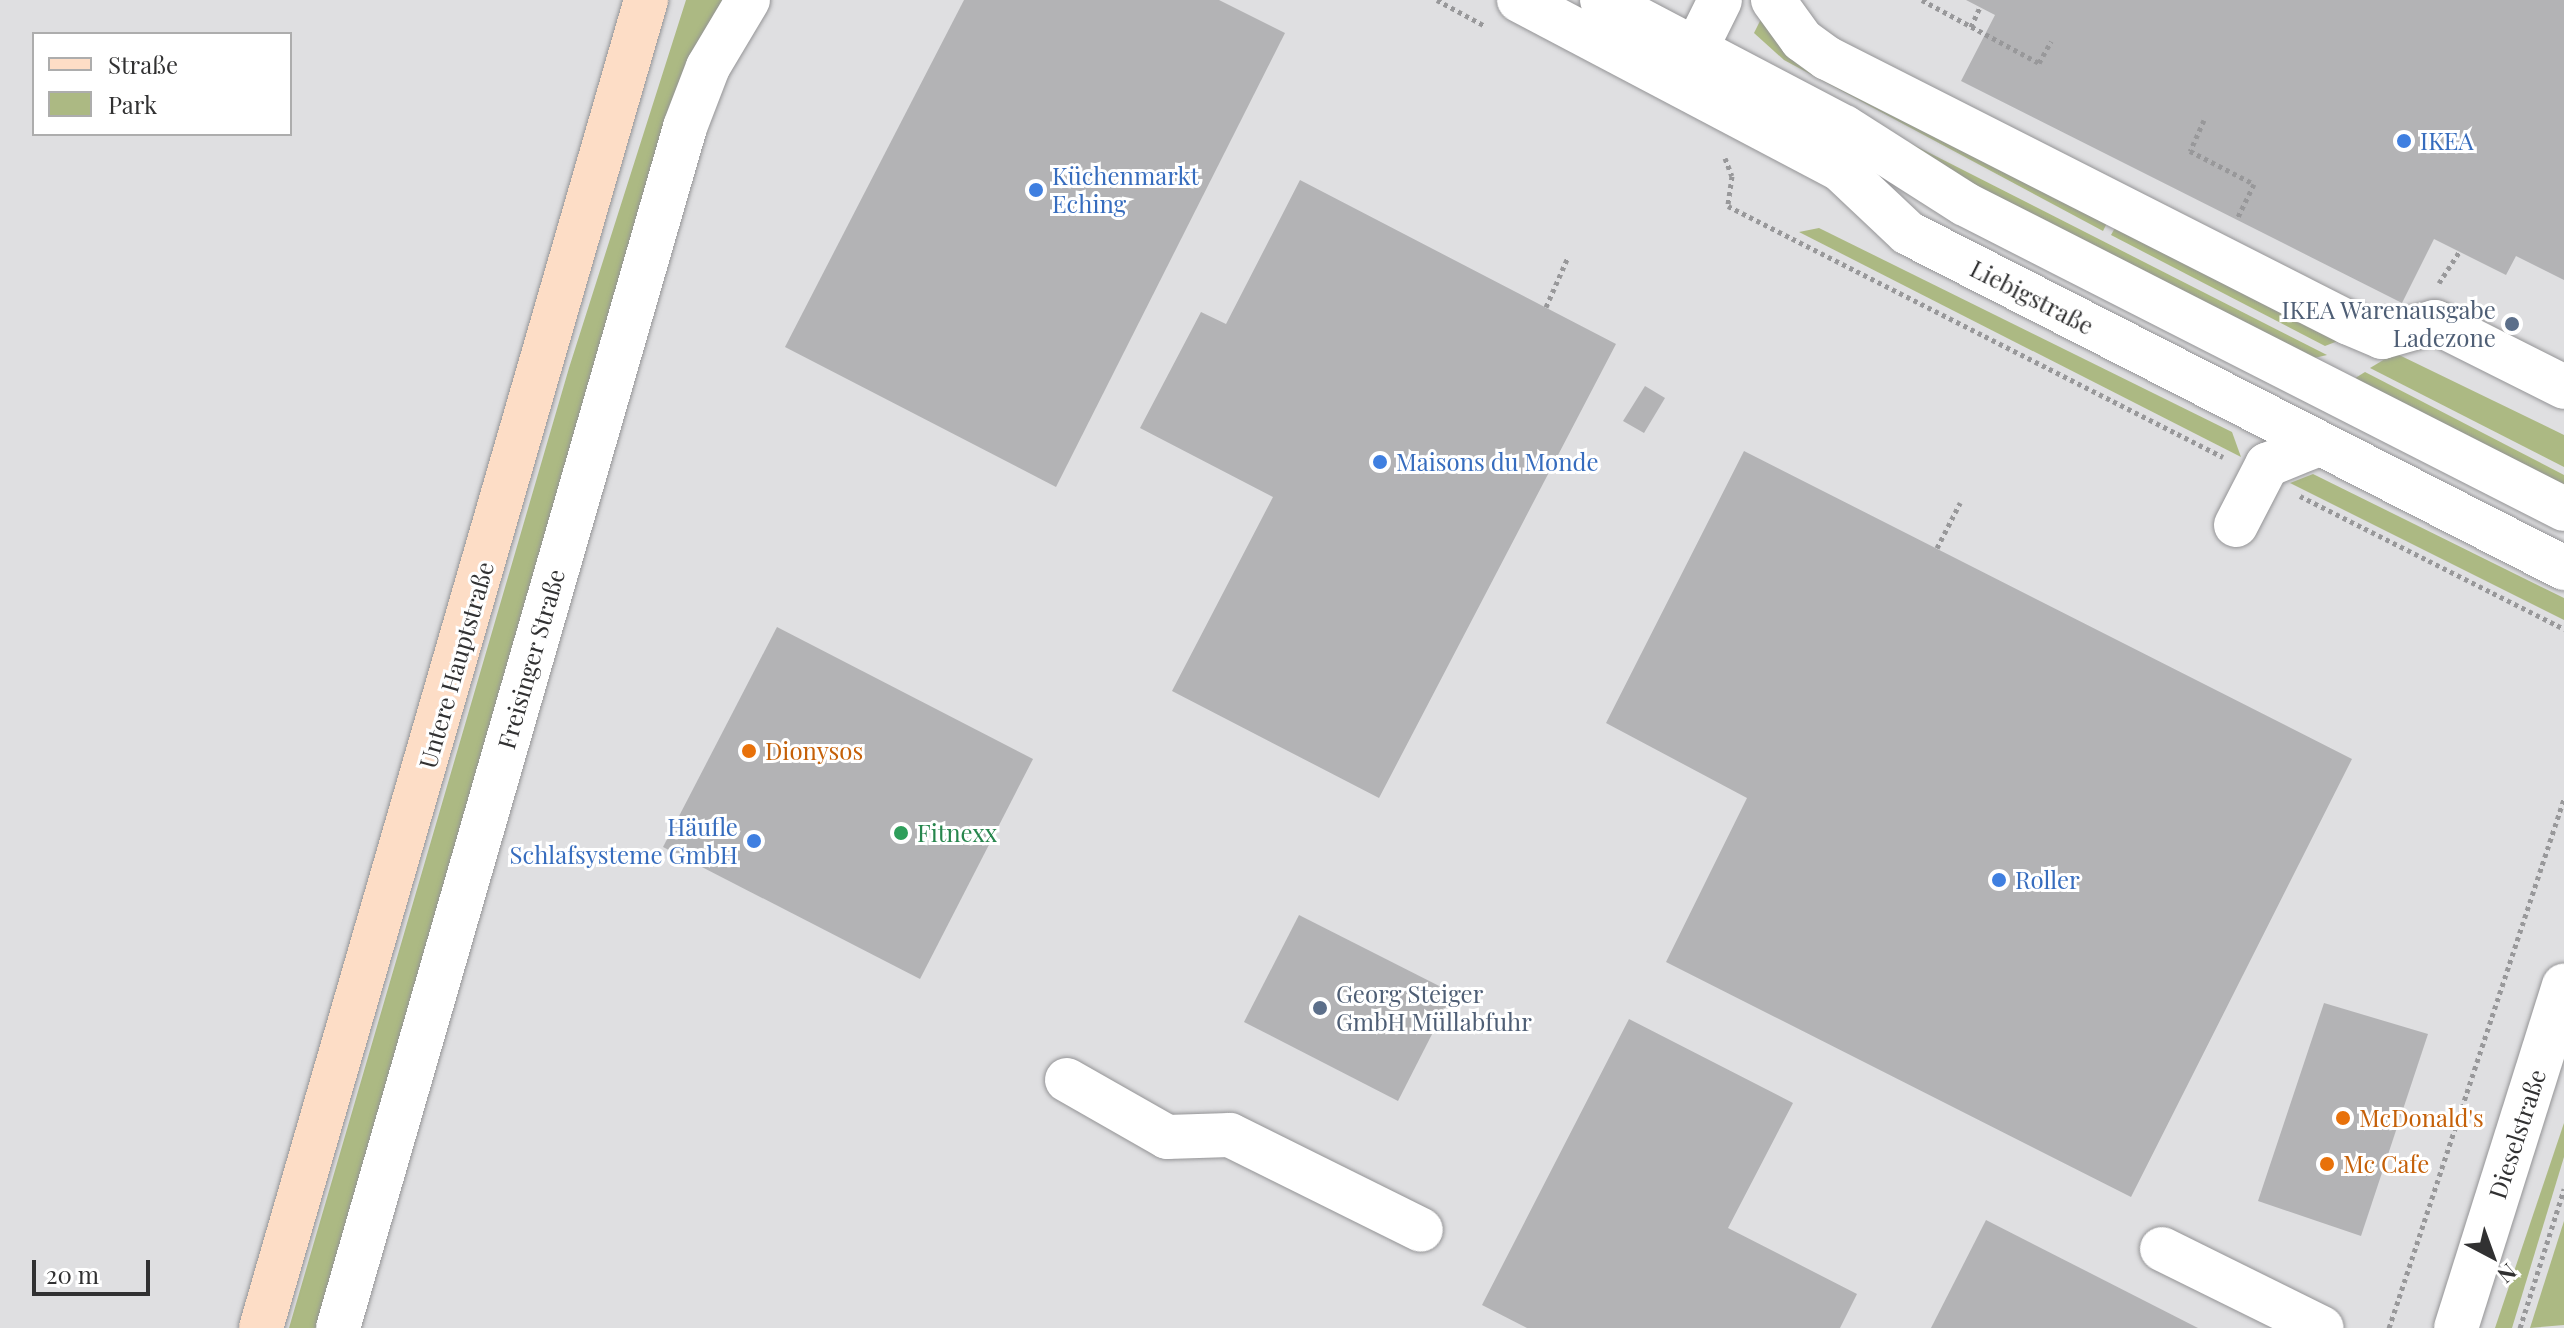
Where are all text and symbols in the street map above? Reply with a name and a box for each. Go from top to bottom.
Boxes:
legend [32,32,292,136]
text: Straße [108,48,178,80]
text: Park [108,88,157,120]
place label: IKEA [2420,127,2474,155]
marker: IKEA [2395,132,2413,150]
place label: Küchenmarkt Eching [1052,162,1199,218]
marker: Küchenmarkt Eching [1027,181,1045,199]
street label: Liebigstraße [1966,254,2098,340]
place label: IKEA Warenausgabe Ladezone [2281,296,2496,352]
marker: IKEA Warenausgabe Ladezone [2503,315,2521,333]
place label: Maisons du Monde [1396,448,1599,476]
marker: Maisons du Monde [1371,453,1389,471]
street label: Untere Hauptstraße [413,558,499,772]
street label: Freisinger Straße [491,565,571,753]
place label: Dionysos [765,737,863,765]
marker: Dionysos [740,742,758,760]
place label: Häufle Schlafsysteme GmbH [510,813,738,869]
place label: Fitnexx [917,819,997,847]
marker: Fitnexx [892,824,910,842]
marker: Häufle Schlafsysteme GmbH [745,832,763,850]
place label: Roller [2015,866,2080,894]
marker: Roller [1990,871,2008,889]
place label: Georg Steiger GmbH Müllabfuhr [1336,980,1532,1036]
marker: Georg Steiger GmbH Müllabfuhr [1311,999,1329,1017]
street label: Dieselstraße [2483,1066,2551,1202]
place label: McDonald's [2359,1104,2484,1132]
marker: McDonald's [2334,1109,2352,1127]
place label: Mc Cafe [2343,1150,2429,1178]
marker: Mc Cafe [2318,1155,2336,1173]
north arrow [2452,1216,2532,1296]
scale bar [36,1244,154,1294]
text: 20 m [46,1258,99,1290]
text: N [2492,1258,2524,1291]

